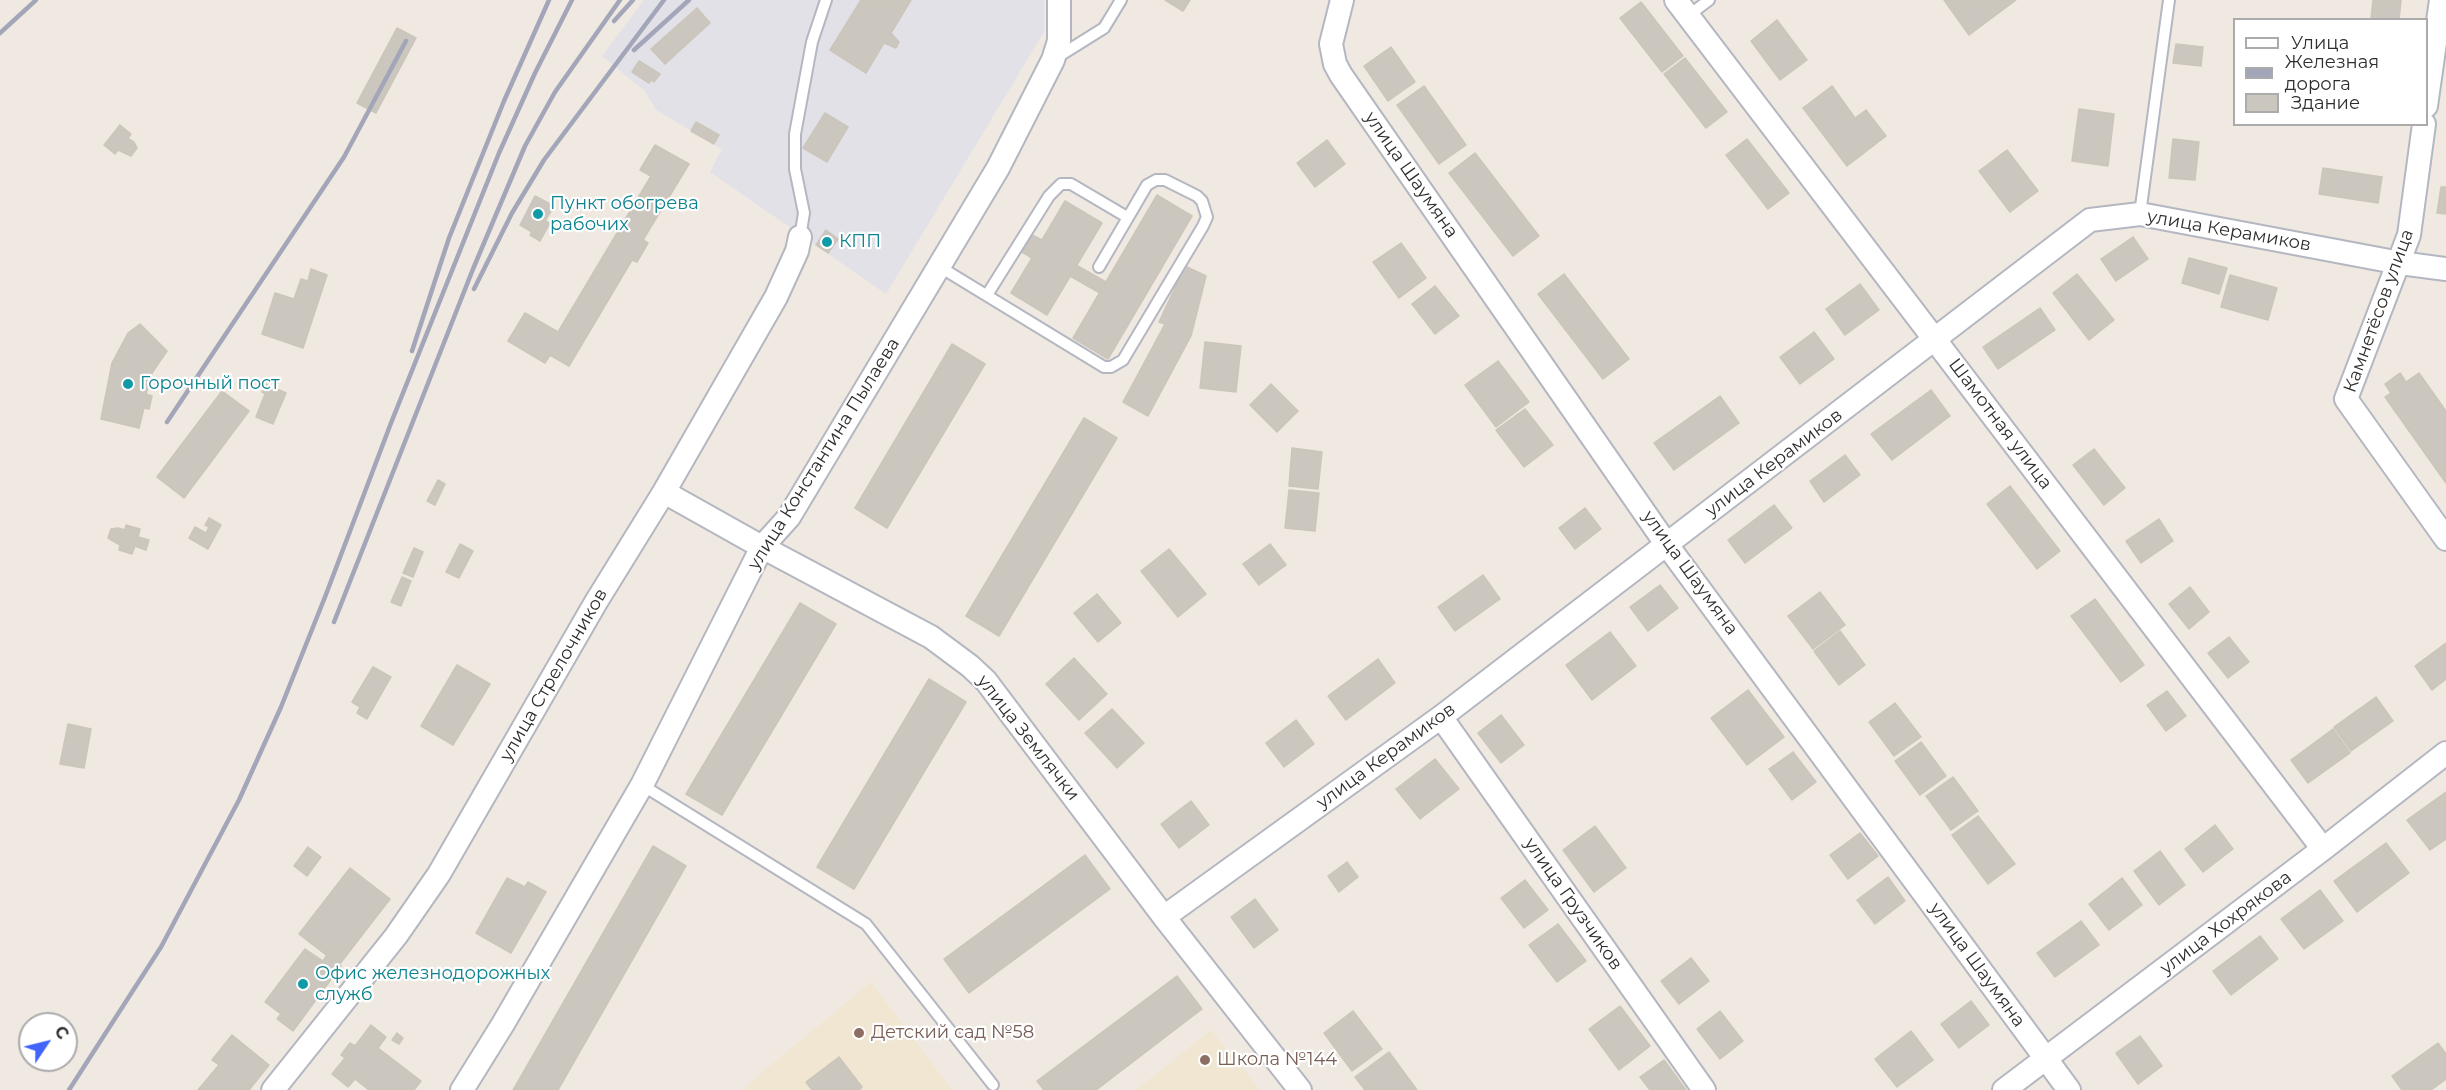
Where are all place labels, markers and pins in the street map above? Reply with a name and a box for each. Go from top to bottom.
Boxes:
place label: Пункт обогрева рабочих [550,193,699,236]
marker: Пункт обогрева рабочих [531,207,545,221]
place label: КПП [839,231,881,253]
marker: КПП [820,235,834,249]
place label: Горочный пост [140,373,280,395]
marker: Горочный пост [121,377,135,391]
place label: Офис железнодорожных служб [315,963,550,1006]
marker: Офис железнодорожных служб [296,977,310,991]
place label: Детский сад №58 [871,1022,1034,1044]
marker: Детский сад №58 [852,1026,866,1040]
place label: Школа №144 [1217,1049,1337,1071]
marker: Школа №144 [1198,1053,1212,1067]

